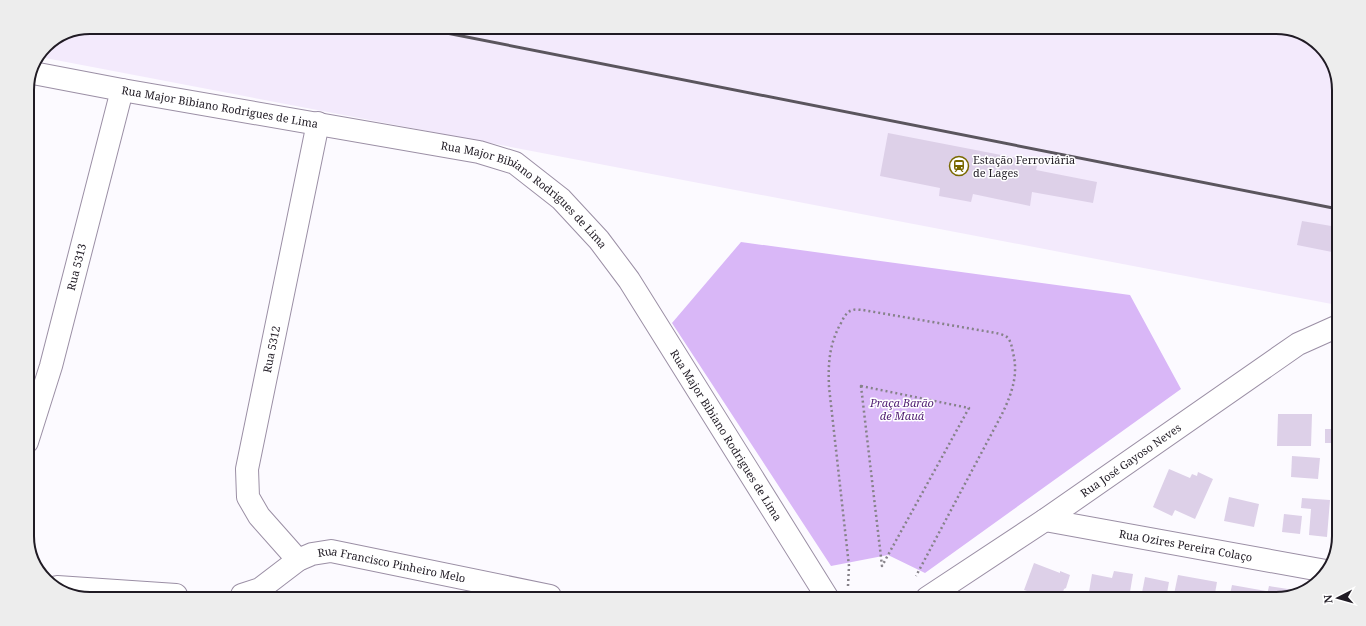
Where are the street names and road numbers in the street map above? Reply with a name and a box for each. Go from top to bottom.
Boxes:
street label: Rua Major Bibiano Rodrigues de Lima [121,82,320,131]
street label: Rua Major Bibiano Rodrigues de Lima [440,138,611,251]
street label: Rua 5313 [63,242,89,292]
street label: Rua 5312 [259,324,283,374]
street label: Rua Major Bibiano Rodrigues de Lima [667,346,786,524]
street label: Rua José Gayoso Neves [1077,420,1184,500]
street label: Rua Ozires Pereira Colaço [1118,526,1254,565]
street label: Rua Francisco Pinheiro Melo [316,543,467,585]

